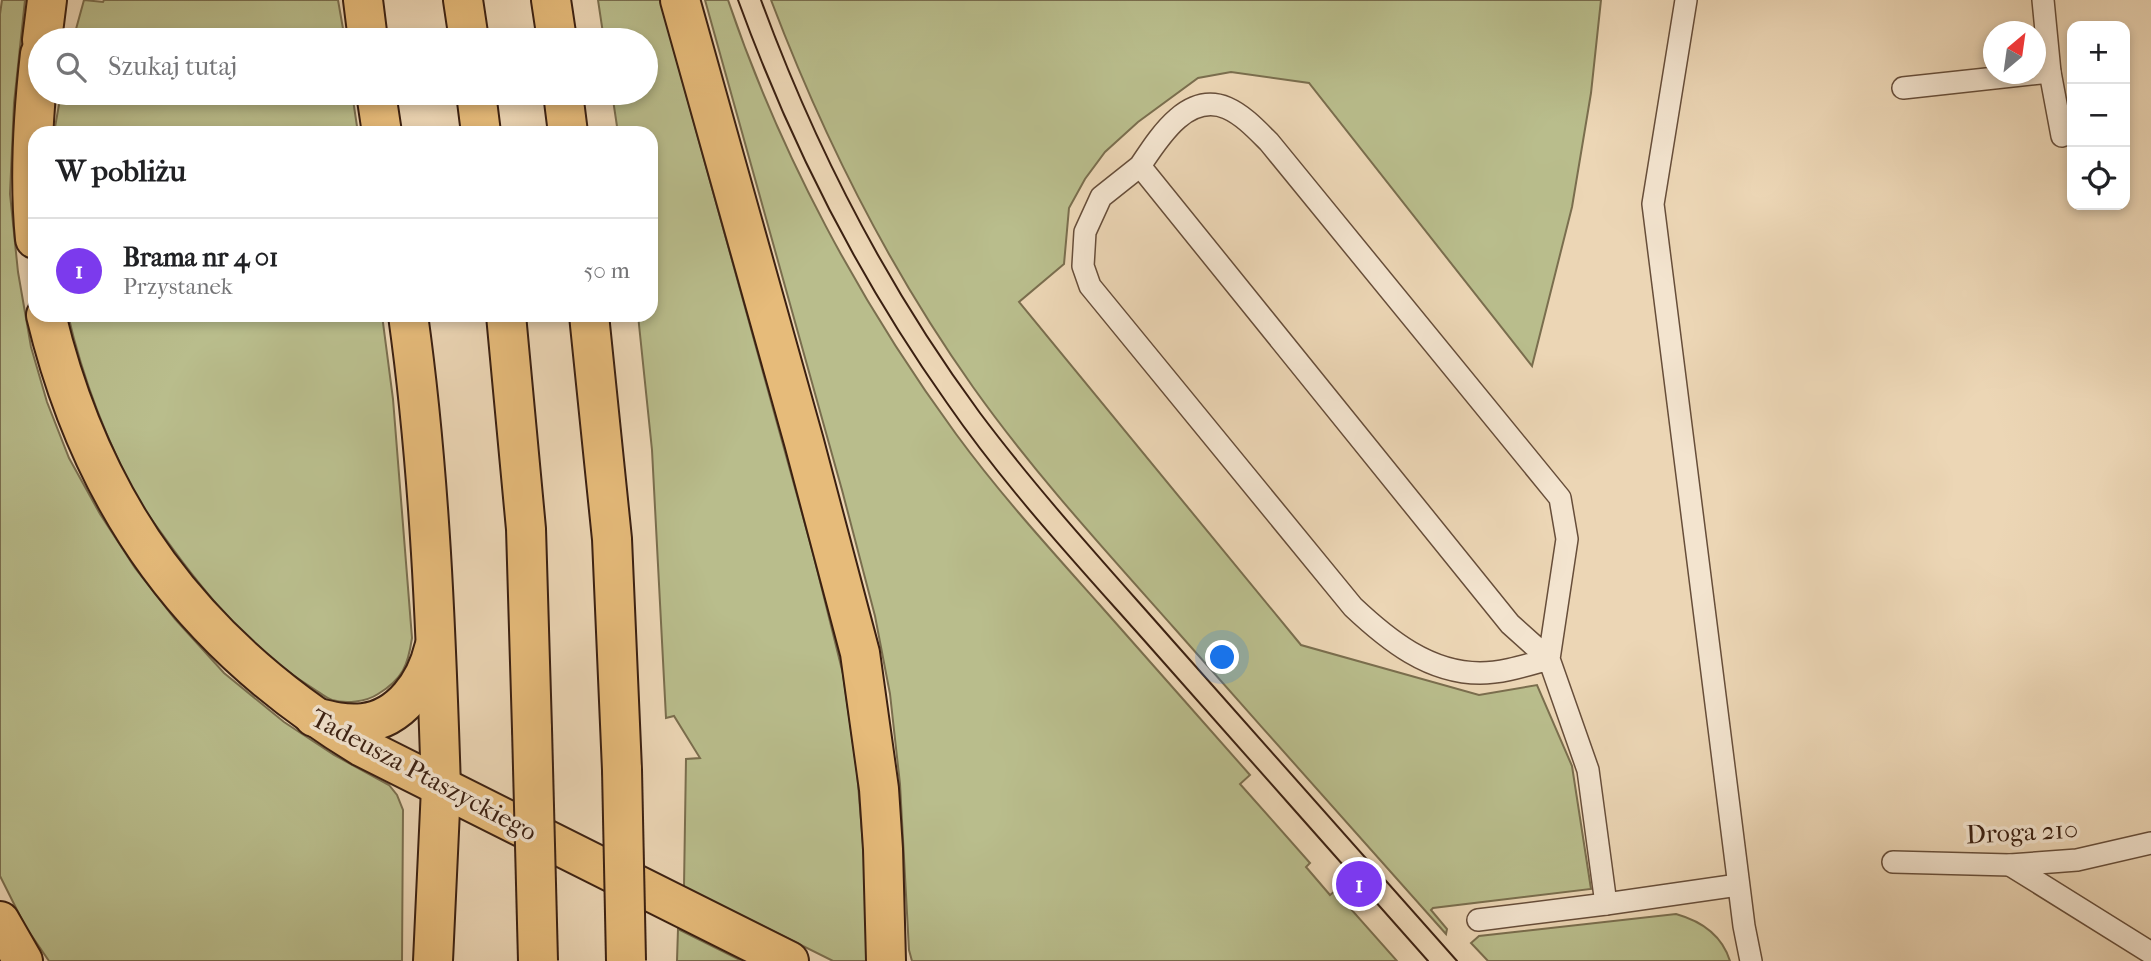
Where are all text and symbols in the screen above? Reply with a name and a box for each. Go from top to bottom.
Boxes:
north arrow [1983,21,2046,84]
map controls [2067,21,2130,210]
button: + [2067,21,2130,84]
search box [28,28,658,105]
icon: search [52,48,90,86]
text: Szukaj tutaj [108,51,237,82]
button: − [2067,84,2130,147]
button: locate [2067,147,2130,210]
text: W pobliżu [56,154,186,189]
text: Brama nr 4 01 [123,242,278,273]
text: 1 [75,257,83,284]
text: 50 m [583,257,630,284]
text: Przystanek [123,273,233,300]
your location [1205,640,1239,674]
street label: Tadeusza Ptaszyckiego [306,702,542,848]
street label: Droga 210 [1965,814,2079,850]
pin: 1 [1336,858,1382,910]

